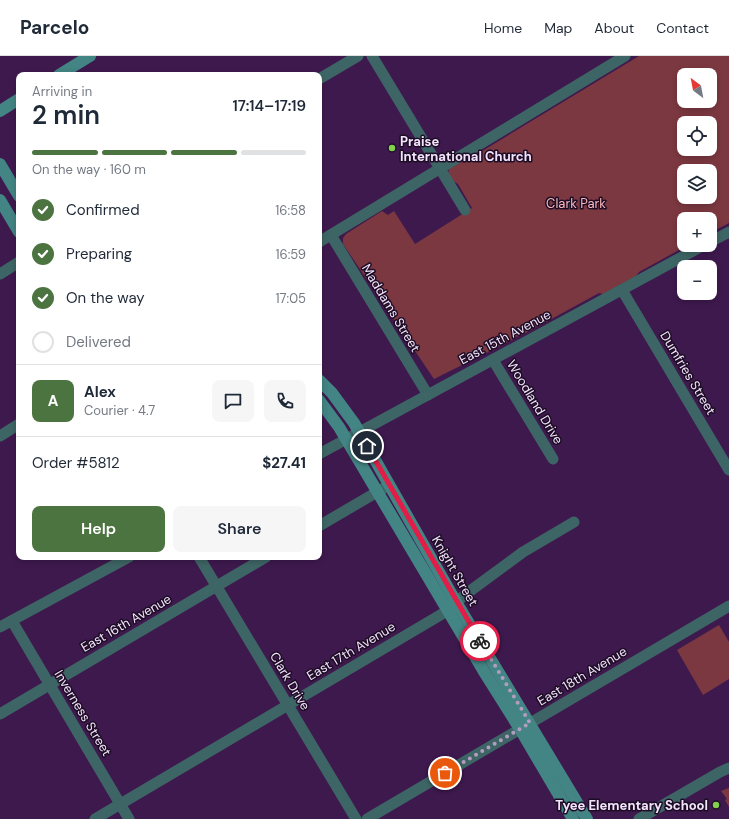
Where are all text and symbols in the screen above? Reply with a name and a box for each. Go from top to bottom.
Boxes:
text: Parcelo [20,15,89,40]
text: Home [484,19,522,37]
text: Map [544,19,572,37]
text: About [594,19,634,37]
text: Contact [656,19,709,37]
north arrow [677,68,717,108]
map controls [677,68,717,300]
text: Arriving in [32,83,92,100]
text: 17:14–17:19 [232,96,306,116]
text: 2 min [32,98,100,132]
button: locate [677,116,717,156]
place label: Praise International Church [400,133,532,165]
marker: Praise International Church [387,143,397,153]
text: On the way · 160 m [32,161,146,178]
button: layers [677,164,717,204]
park label: Clark Park [546,195,606,212]
icon: check [32,199,54,221]
text: Confirmed [66,200,140,220]
text: 16:58 [275,202,306,219]
button: + [677,212,717,252]
icon: check [32,243,54,265]
text: Preparing [66,244,132,264]
text: 16:59 [275,246,306,263]
button: − [677,260,717,300]
street label: Maddams Street [358,261,424,355]
icon: check [32,287,54,309]
text: On the way [66,288,145,308]
text: 17:05 [276,290,306,307]
street label: East 15th Avenue [456,306,554,368]
street label: Dumfries Street [656,328,720,418]
text: Delivered [66,332,131,352]
street label: Woodland Drive [503,357,567,447]
button: chat [212,380,254,422]
button: phone [264,380,306,422]
text: Alex [84,382,116,402]
text: A [48,391,58,411]
text: Courier · 4.7 [84,402,155,419]
pin [350,429,384,463]
icon: home [356,435,378,457]
text: Order #5812 [32,453,120,473]
text: $27.41 [262,453,306,473]
button: Help [32,506,165,552]
button: Share [173,506,306,552]
street label: Knight Street [428,533,482,609]
street label: East 16th Avenue [78,590,174,656]
street label: East 17th Avenue [304,618,398,684]
courier [460,621,500,661]
icon: bike [469,630,491,652]
street label: East 18th Avenue [534,643,630,709]
street label: Clark Drive [266,649,314,713]
street label: Inverness Street [51,667,115,759]
pin [428,756,462,790]
icon: bag [434,762,456,784]
place label: Tyee Elementary School [555,797,708,814]
marker: Tyee Elementary School [711,800,721,810]

